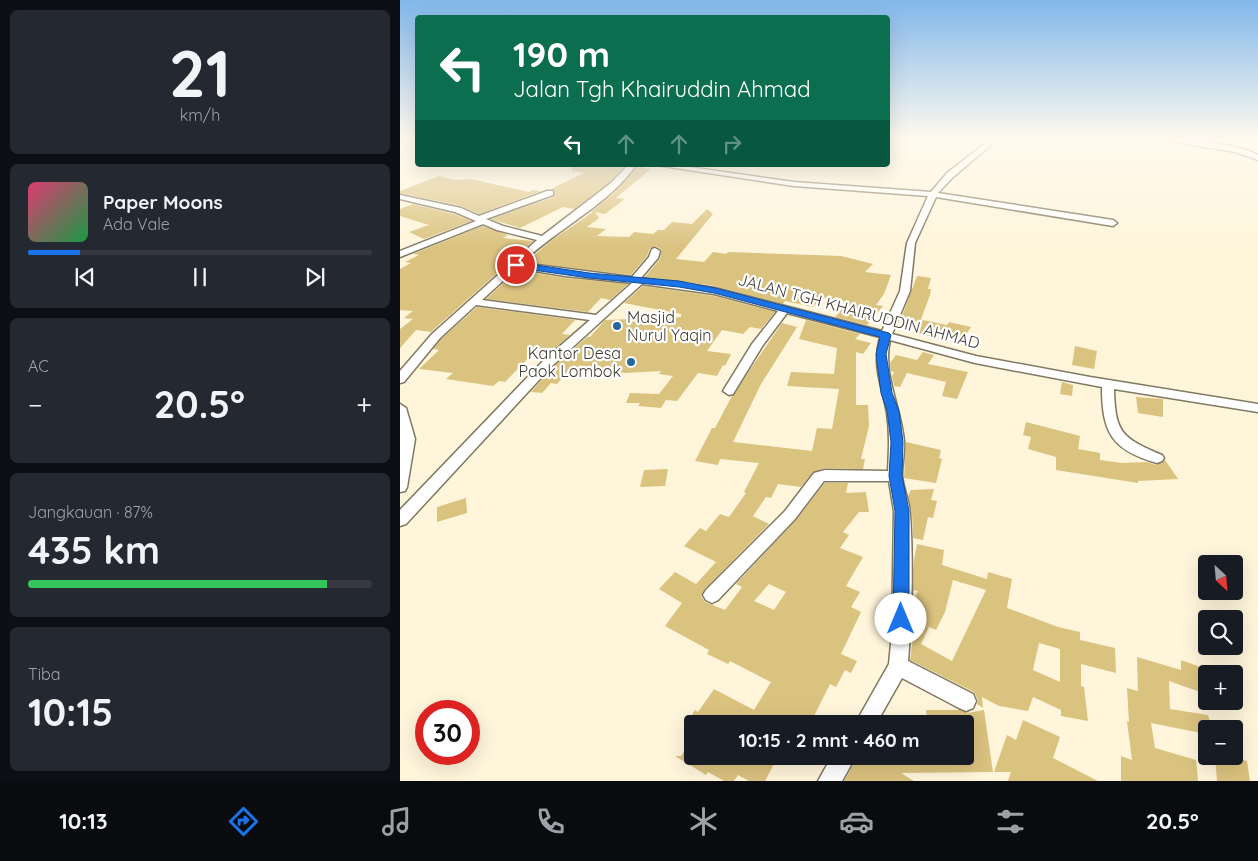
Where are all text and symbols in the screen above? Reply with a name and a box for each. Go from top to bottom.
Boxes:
text: 21 [169,32,231,113]
text: 190 m [513,32,610,76]
icon: left [430,35,495,100]
text: Jalan Tgh Khairuddin Ahmad [513,75,811,103]
text: km/h [180,105,220,125]
icon: left [559,130,587,158]
icon: ahead [612,130,640,158]
icon: ahead [665,130,693,158]
icon: right [718,130,746,158]
text: Paper Moons [103,190,223,214]
text: Ada Vale [103,214,170,234]
pin [495,244,537,286]
icon: arrive [502,251,530,279]
icon: previous [71,263,99,291]
icon: pause [186,263,214,291]
icon: next [301,263,329,291]
street label: JALAN TGH KHAIRUDDIN AHMAD [736,269,982,353]
place label: Masjid Nurul Yaqin [627,307,712,345]
marker: Masjid Nurul Yaqin [611,320,623,332]
place label: Kantor Desa Paok Lombok [519,343,621,381]
text: AC [28,356,49,376]
marker: Kantor Desa Paok Lombok [625,356,637,368]
text: 20.5° [154,380,245,428]
text: − [28,387,43,422]
text: + [356,387,372,422]
text: Jangkauan · 87% [28,502,153,522]
text: 435 km [28,526,160,574]
north arrow [1198,555,1242,600]
map controls [1198,555,1243,765]
position arrow [874,592,926,644]
button: search [1198,610,1243,655]
text: Tiba [28,664,60,684]
button: + [1198,665,1243,710]
text: 10:15 [28,688,113,736]
speed limit sign: 30 [415,700,480,765]
button: − [1198,720,1243,765]
text: 10:15 · 2 mnt · 460 m [738,728,920,752]
icon: directions [226,804,261,839]
icon: music [379,804,414,839]
icon: phone [533,804,568,839]
icon: climate [686,804,721,839]
icon: car [839,804,874,839]
icon: filters [993,804,1028,839]
text: 10:13 [59,807,108,835]
text: 20.5° [1146,807,1199,835]

